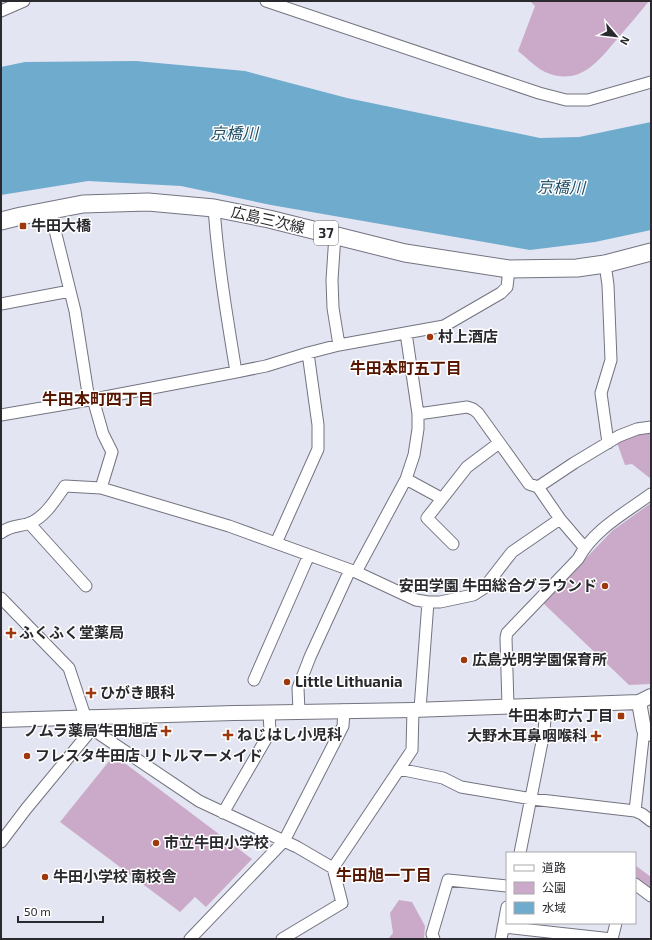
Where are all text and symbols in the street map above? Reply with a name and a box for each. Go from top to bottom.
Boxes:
north arrow [596,16,636,56]
text: N [618,34,633,48]
water label: 京橋川 [210,123,260,142]
water label: 京橋川 [537,177,587,196]
street label: 広島三次線 [230,202,307,236]
place label: 牛田大橋 [31,216,92,234]
marker: 牛田大橋 [18,221,28,231]
road number: 37 [314,221,338,245]
place label: 村上酒店 [438,327,498,345]
marker: 村上酒店 [425,332,435,342]
district label: 牛田本町五丁目 [350,358,462,377]
district label: 牛田本町四丁目 [42,389,154,408]
place label: 安田学園 牛田総合グラウンド [399,576,597,594]
marker: 安田学園 牛田総合グラウンド [600,581,610,591]
place label: ふくふく堂薬局 [19,623,124,641]
marker: ふくふく堂薬局 [6,628,16,638]
place label: 広島光明学園保育所 [472,650,607,668]
marker: 広島光明学園保育所 [459,655,469,665]
place label: Little Lithuania [295,672,403,690]
marker: Little Lithuania [282,677,292,687]
place label: ひがき眼科 [100,683,175,701]
marker: ひがき眼科 [85,687,97,699]
place label: 牛田本町六丁目 [508,706,613,724]
marker: 牛田本町六丁目 [616,711,626,721]
place label: ノムラ薬局牛田旭店 [24,721,158,739]
place label: ねじはし小児科 [237,725,342,743]
marker: ノムラ薬局牛田旭店 [161,726,171,736]
place label: 大野木耳鼻咽喉科 [467,726,587,744]
marker: ねじはし小児科 [222,729,234,741]
marker: 大野木耳鼻咽喉科 [590,730,602,742]
place label: フレスタ牛田店 リトルマーメイド [35,746,263,764]
marker: フレスタ牛田店 リトルマーメイド [22,751,32,761]
place label: 市立牛田小学校 [164,833,269,851]
marker: 市立牛田小学校 [151,838,161,848]
legend [506,852,636,924]
text: 道路 [542,860,566,874]
district label: 牛田旭一丁目 [336,865,432,884]
place label: 牛田小学校 南校舎 [53,867,177,885]
marker: 牛田小学校 南校舎 [40,872,50,882]
text: 公園 [542,880,566,894]
scale bar [18,898,103,924]
text: 水域 [542,900,566,914]
text: 50 m [24,904,51,918]

